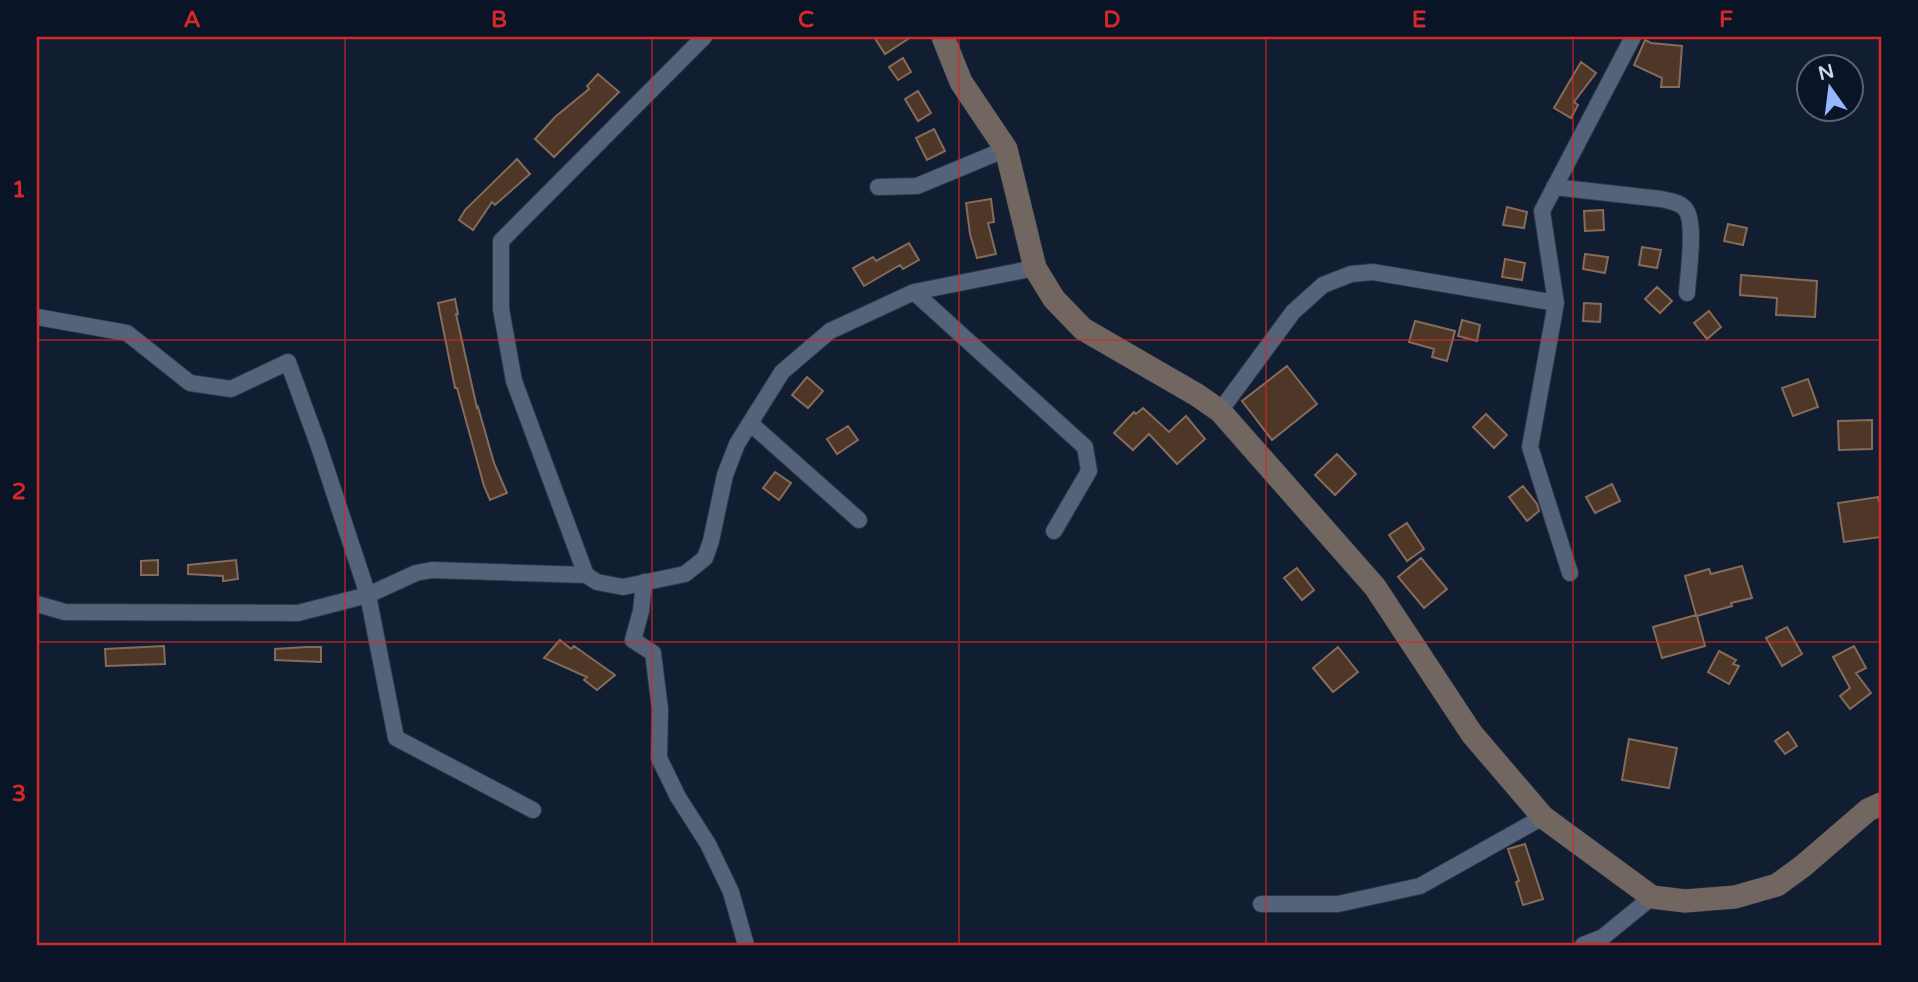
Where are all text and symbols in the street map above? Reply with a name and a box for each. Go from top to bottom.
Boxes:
text: A [183,6,201,34]
text: B [491,6,507,34]
text: C [798,6,814,34]
text: D [1103,6,1121,34]
text: E [1412,6,1426,34]
text: F [1719,6,1733,34]
north arrow [1796,52,1866,122]
text: N [1816,60,1836,85]
text: 1 [12,176,26,204]
text: 2 [12,478,26,506]
text: 3 [12,780,26,808]

